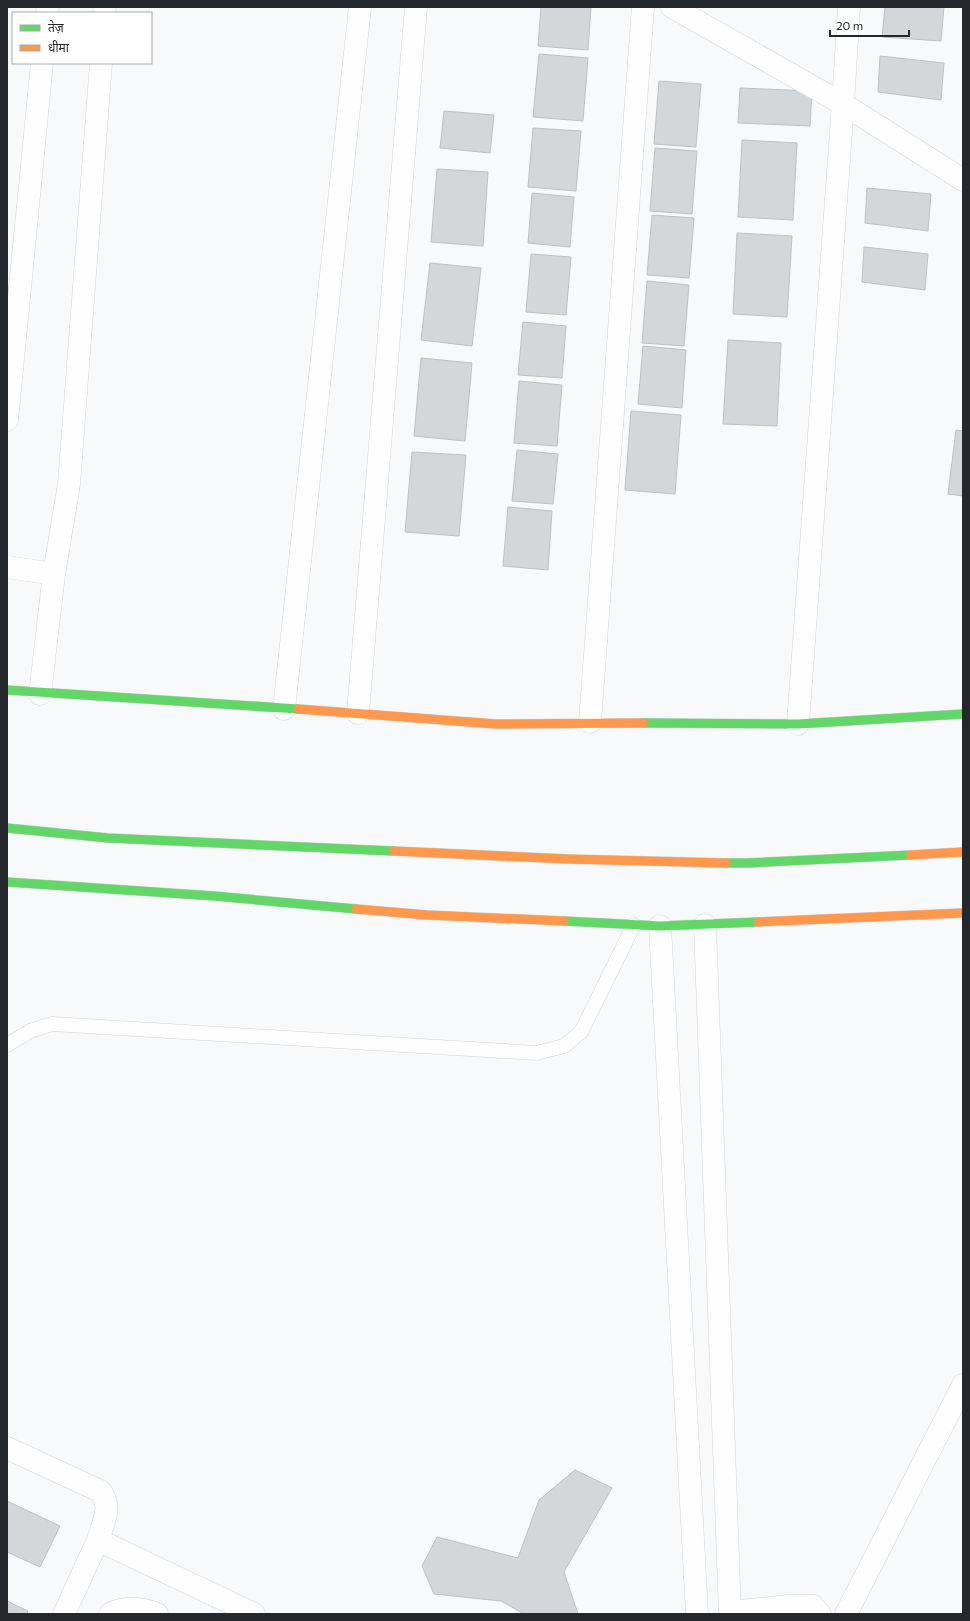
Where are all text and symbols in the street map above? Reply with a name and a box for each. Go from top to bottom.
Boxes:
legend [12,12,152,64]
scale bar [830,12,909,38]
text: 20 m [836,18,863,32]
text: तेज़ [48,20,65,34]
text: धीमा [48,40,70,54]

